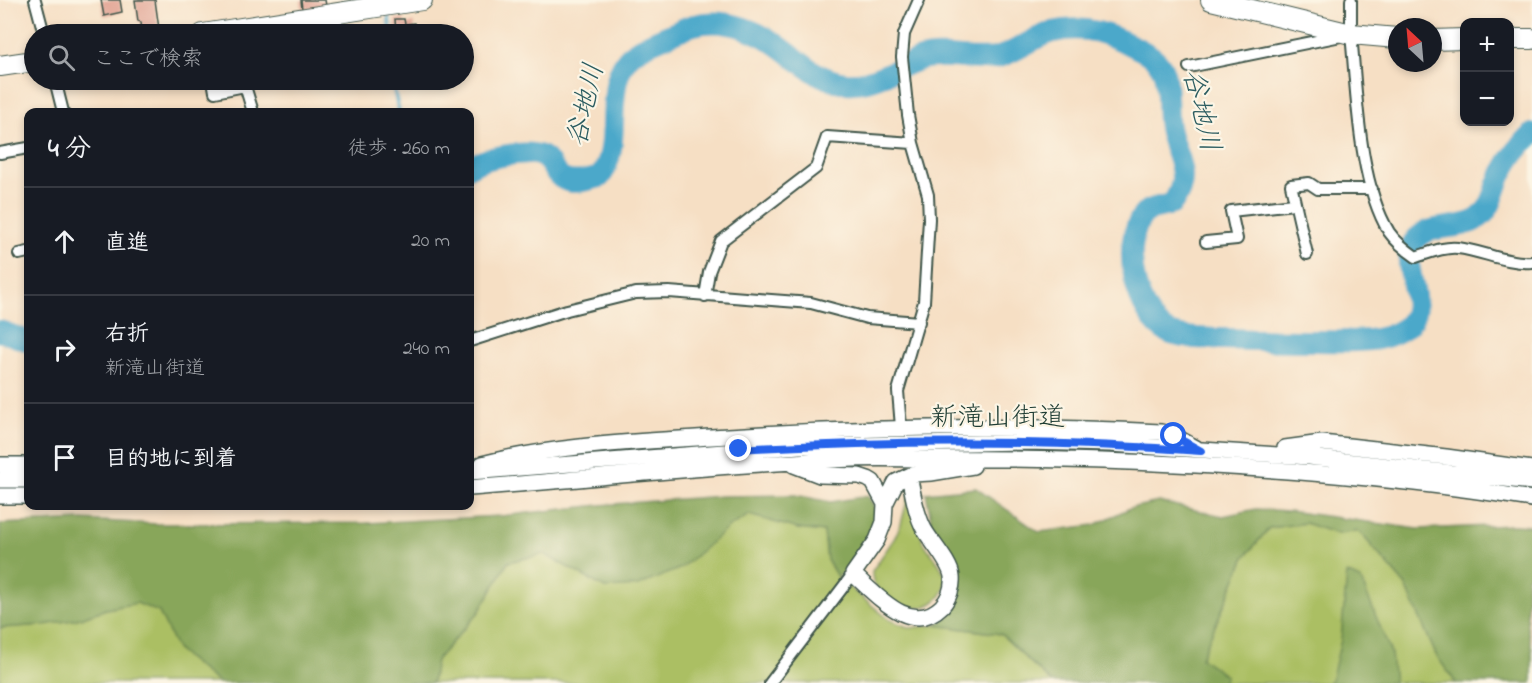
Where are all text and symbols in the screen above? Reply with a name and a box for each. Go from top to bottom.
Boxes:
north arrow [1388,18,1442,72]
map controls [1460,18,1514,126]
button: + [1460,18,1514,72]
search box [24,24,474,90]
icon: search [45,41,78,74]
text: ここで検索 [93,44,203,76]
water label: 谷地川 [558,59,616,151]
water label: 谷地川 [1171,65,1229,157]
button: − [1460,72,1514,126]
text: 4 分 [48,131,91,169]
text: 徒歩 · 260 m [348,135,450,164]
icon: ahead [48,225,81,258]
text: 20 m [411,227,450,256]
text: 直進 [105,228,149,260]
text: 右折 [105,319,149,351]
icon: right [48,333,81,366]
text: 240 m [403,335,450,364]
text: 新滝山街道 [105,355,205,384]
street label: 新滝山街道 [931,399,1066,438]
route start [1160,422,1186,448]
route end [725,435,751,461]
icon: arrive [48,441,81,474]
text: 目的地に到着 [105,444,237,476]

